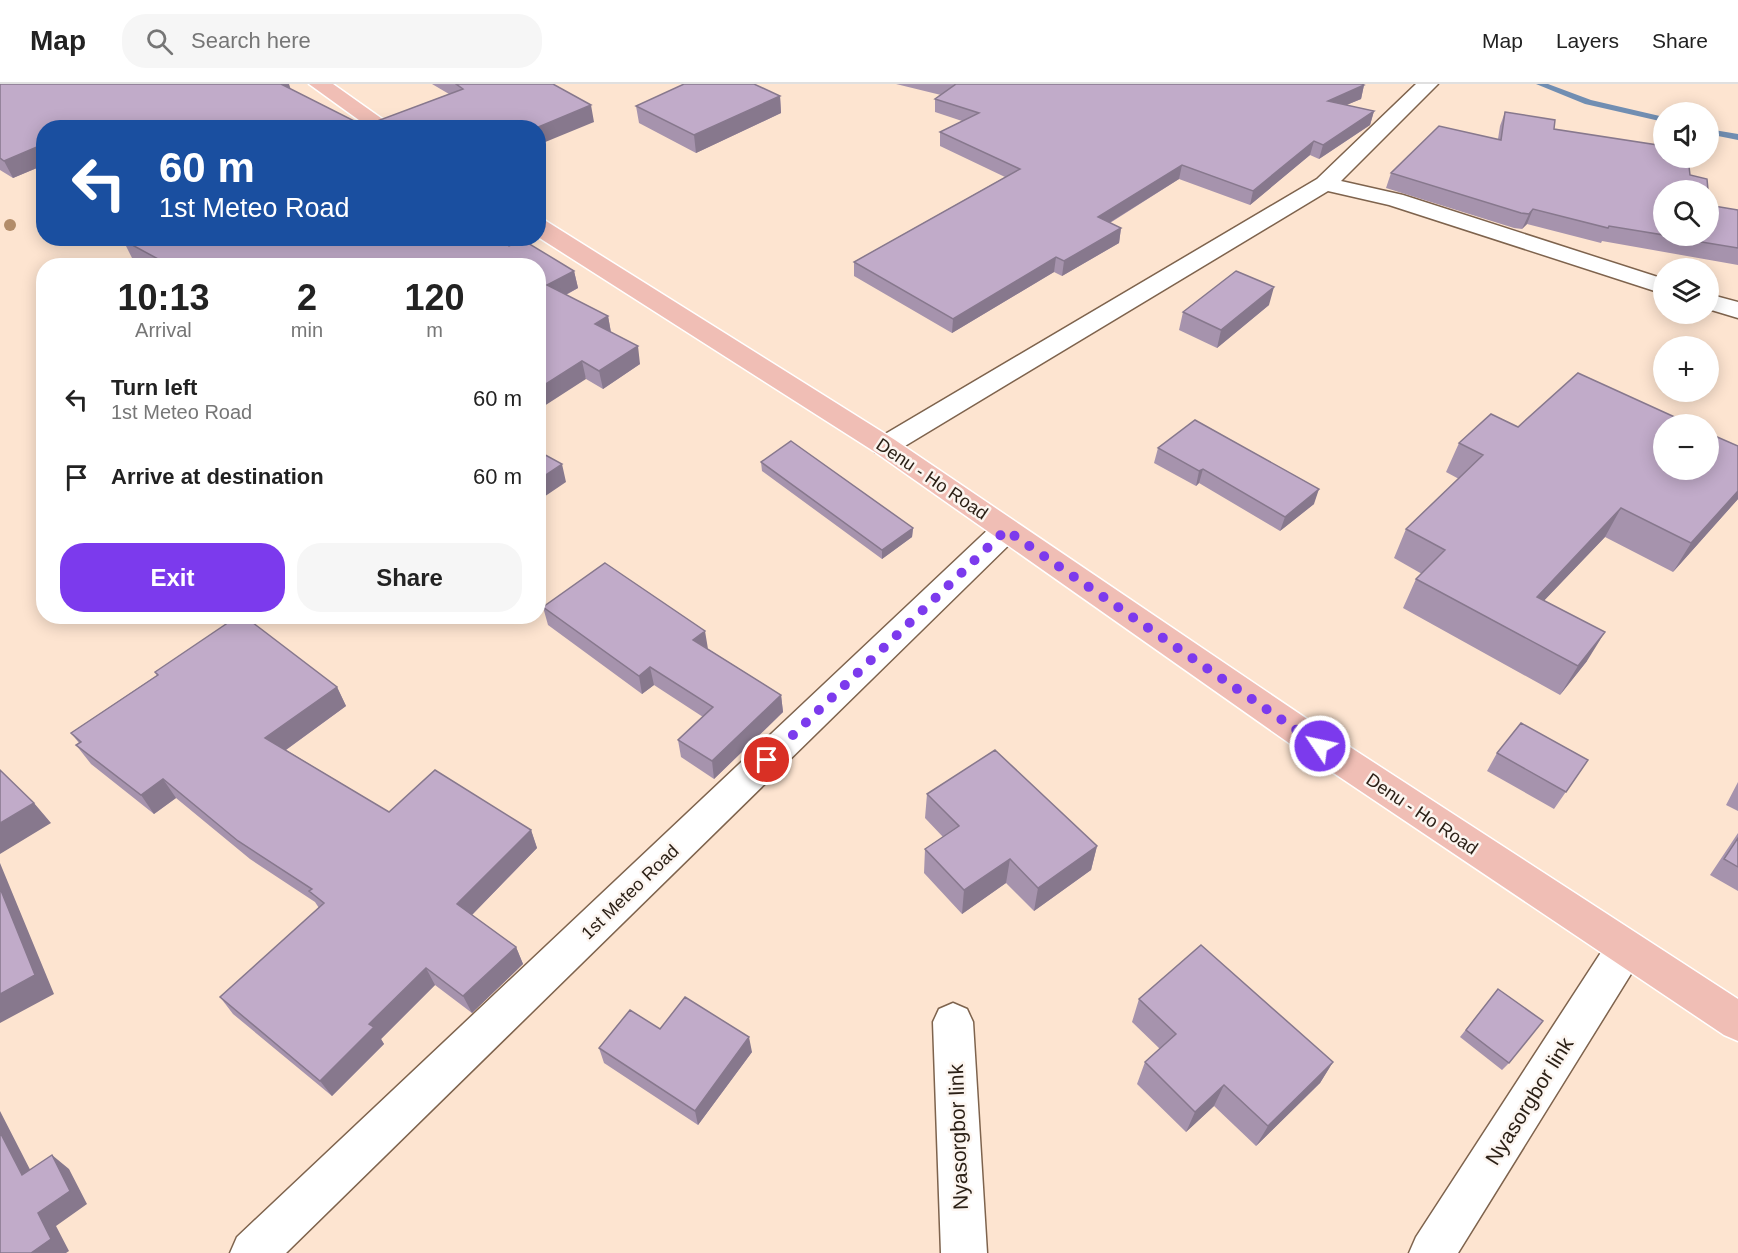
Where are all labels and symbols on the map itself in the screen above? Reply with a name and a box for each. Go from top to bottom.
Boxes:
street label: Denu - Ho Road [872,434,992,524]
position arrow [1288,714,1352,778]
pin [741,734,792,785]
street label: Denu - Ho Road [1362,769,1482,859]
street label: 1st Meteo Road [577,841,683,943]
street label: Nyasorgbor link [1481,1033,1578,1169]
street label: Nyasorgbor link [944,1063,972,1210]

